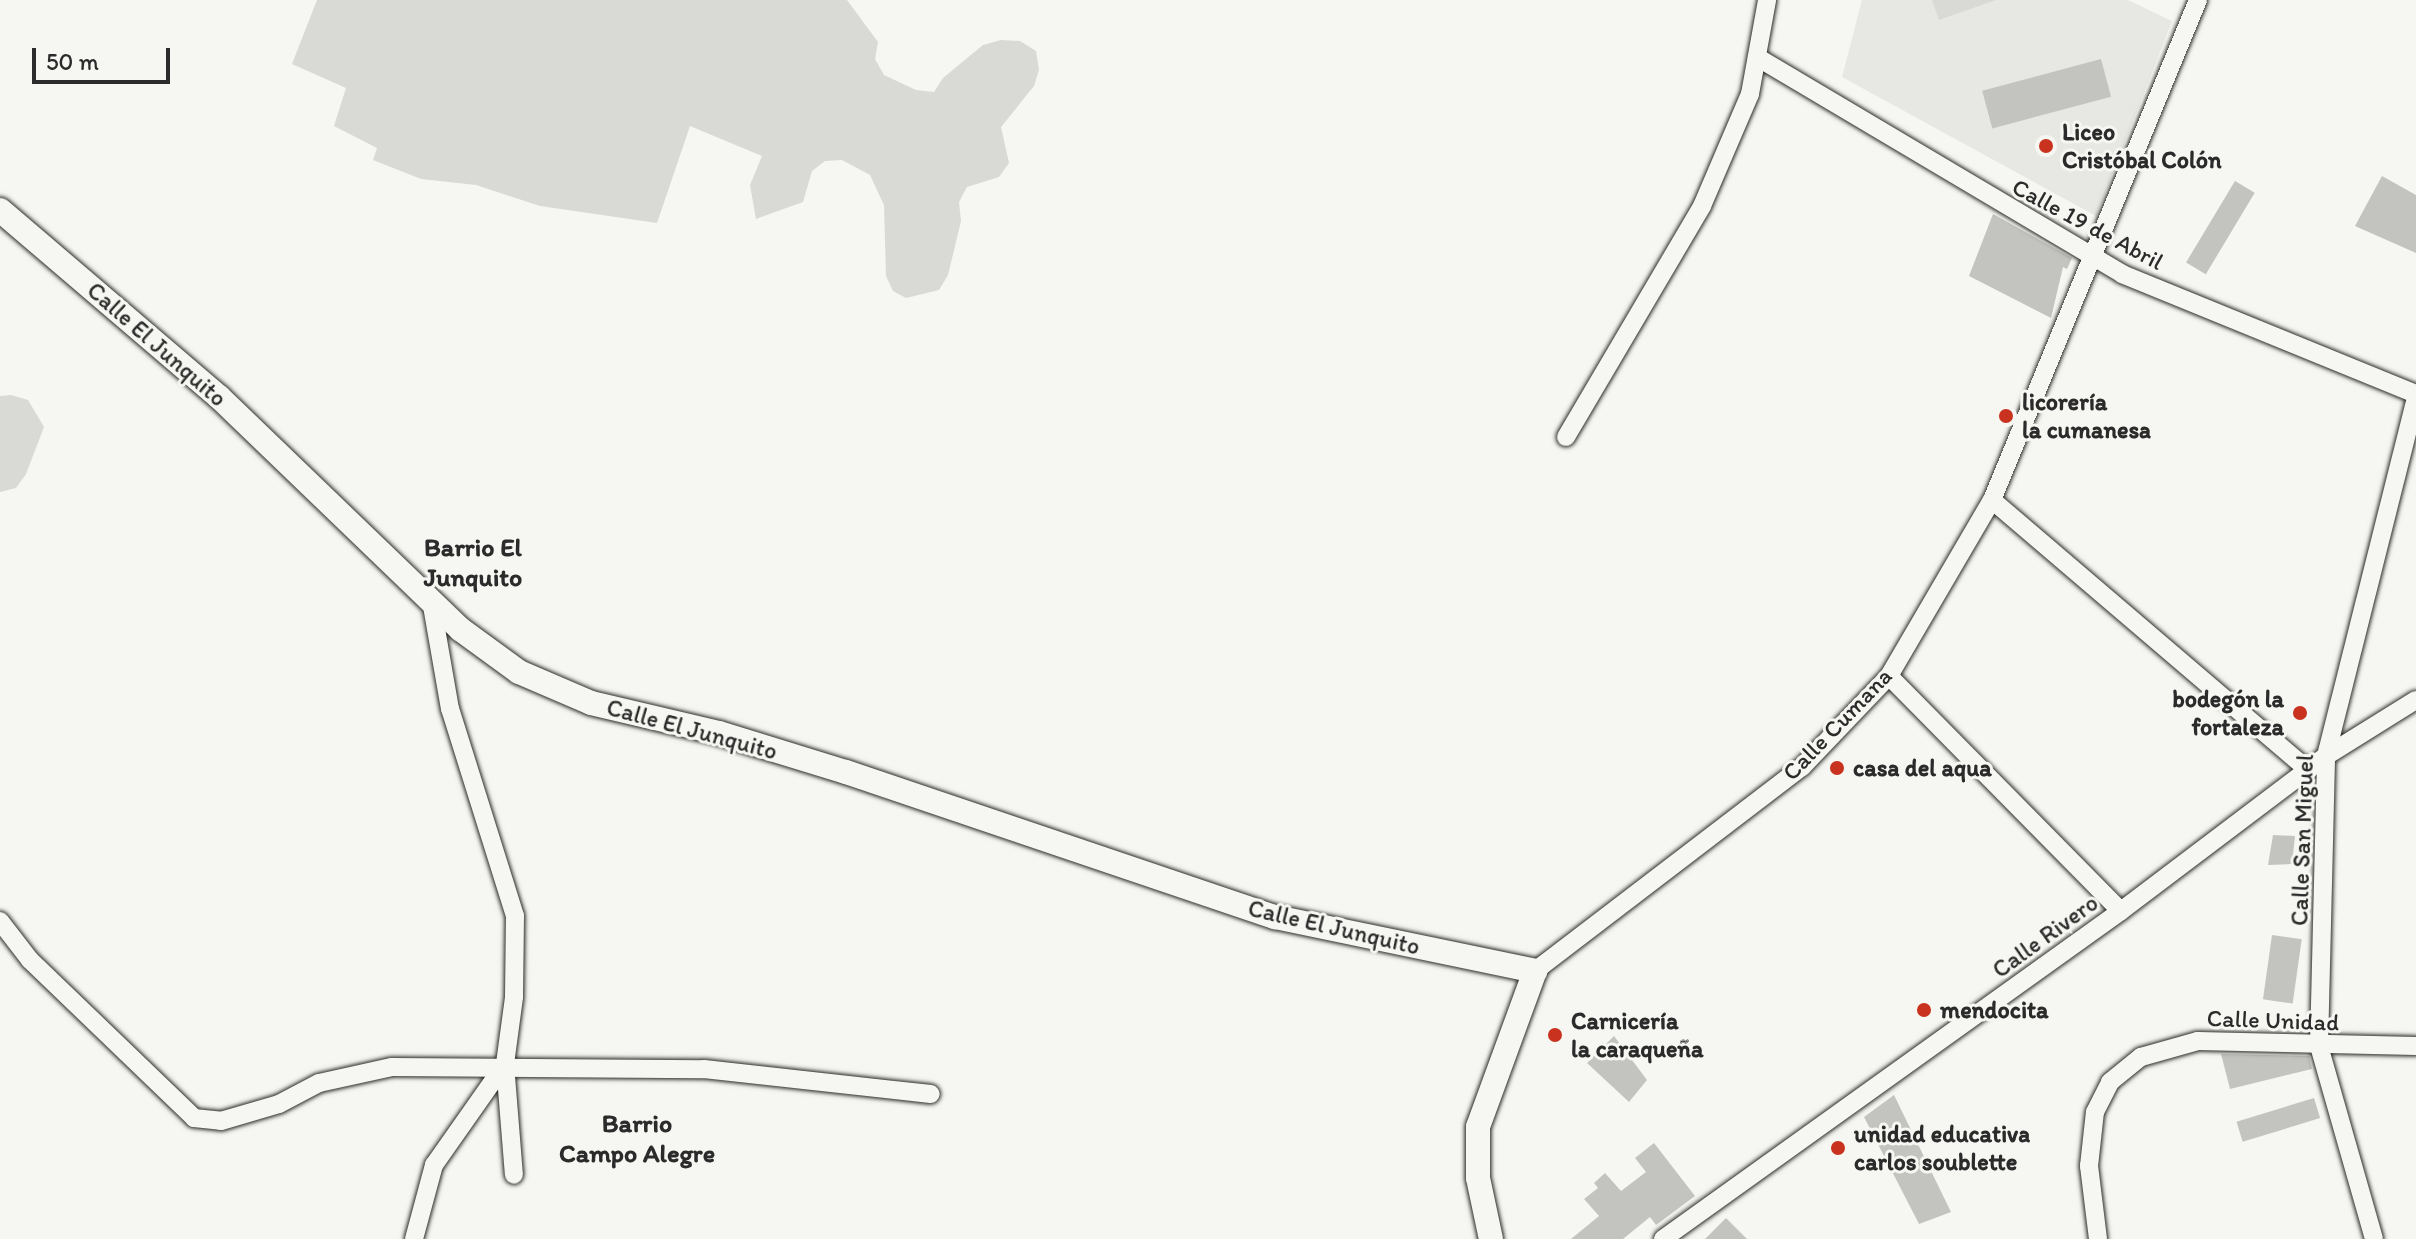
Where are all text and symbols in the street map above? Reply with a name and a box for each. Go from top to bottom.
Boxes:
scale bar [36,32,174,82]
text: 50 m [46,47,99,76]
place label: Liceo Cristóbal Colón [2062,118,2221,174]
marker: Liceo Cristóbal Colón [2037,137,2055,155]
street label: Calle 19 de Abril [2007,172,2169,276]
street label: Calle El Junquito [82,276,232,412]
place label: licorería la cumanesa [2022,388,2151,444]
marker: licorería la cumanesa [1997,407,2015,425]
district label: Barrio El Junquito [424,532,522,594]
street label: Calle Cumana [1777,662,1897,786]
place label: bodegón la fortaleza [2172,685,2284,741]
street label: Calle El Junquito [604,692,780,766]
marker: bodegón la fortaleza [2291,704,2309,722]
place label: casa del aqua [1853,754,1992,782]
street label: Calle San Miguel [2285,754,2319,926]
marker: casa del aqua [1828,759,1846,777]
street label: Calle Rivero [1987,888,2103,984]
street label: Calle El Junquito [1246,893,1422,961]
place label: mendocita [1940,996,2049,1024]
marker: mendocita [1915,1001,1933,1019]
street label: Calle Unidad [2207,1003,2339,1037]
place label: Carnicería la caraqueña [1571,1007,1703,1063]
marker: Carnicería la caraqueña [1546,1026,1564,1044]
district label: Barrio Campo Alegre [559,1108,715,1170]
place label: unidad educativa carlos soublette [1854,1120,2030,1176]
marker: unidad educativa carlos soublette [1829,1139,1847,1157]

